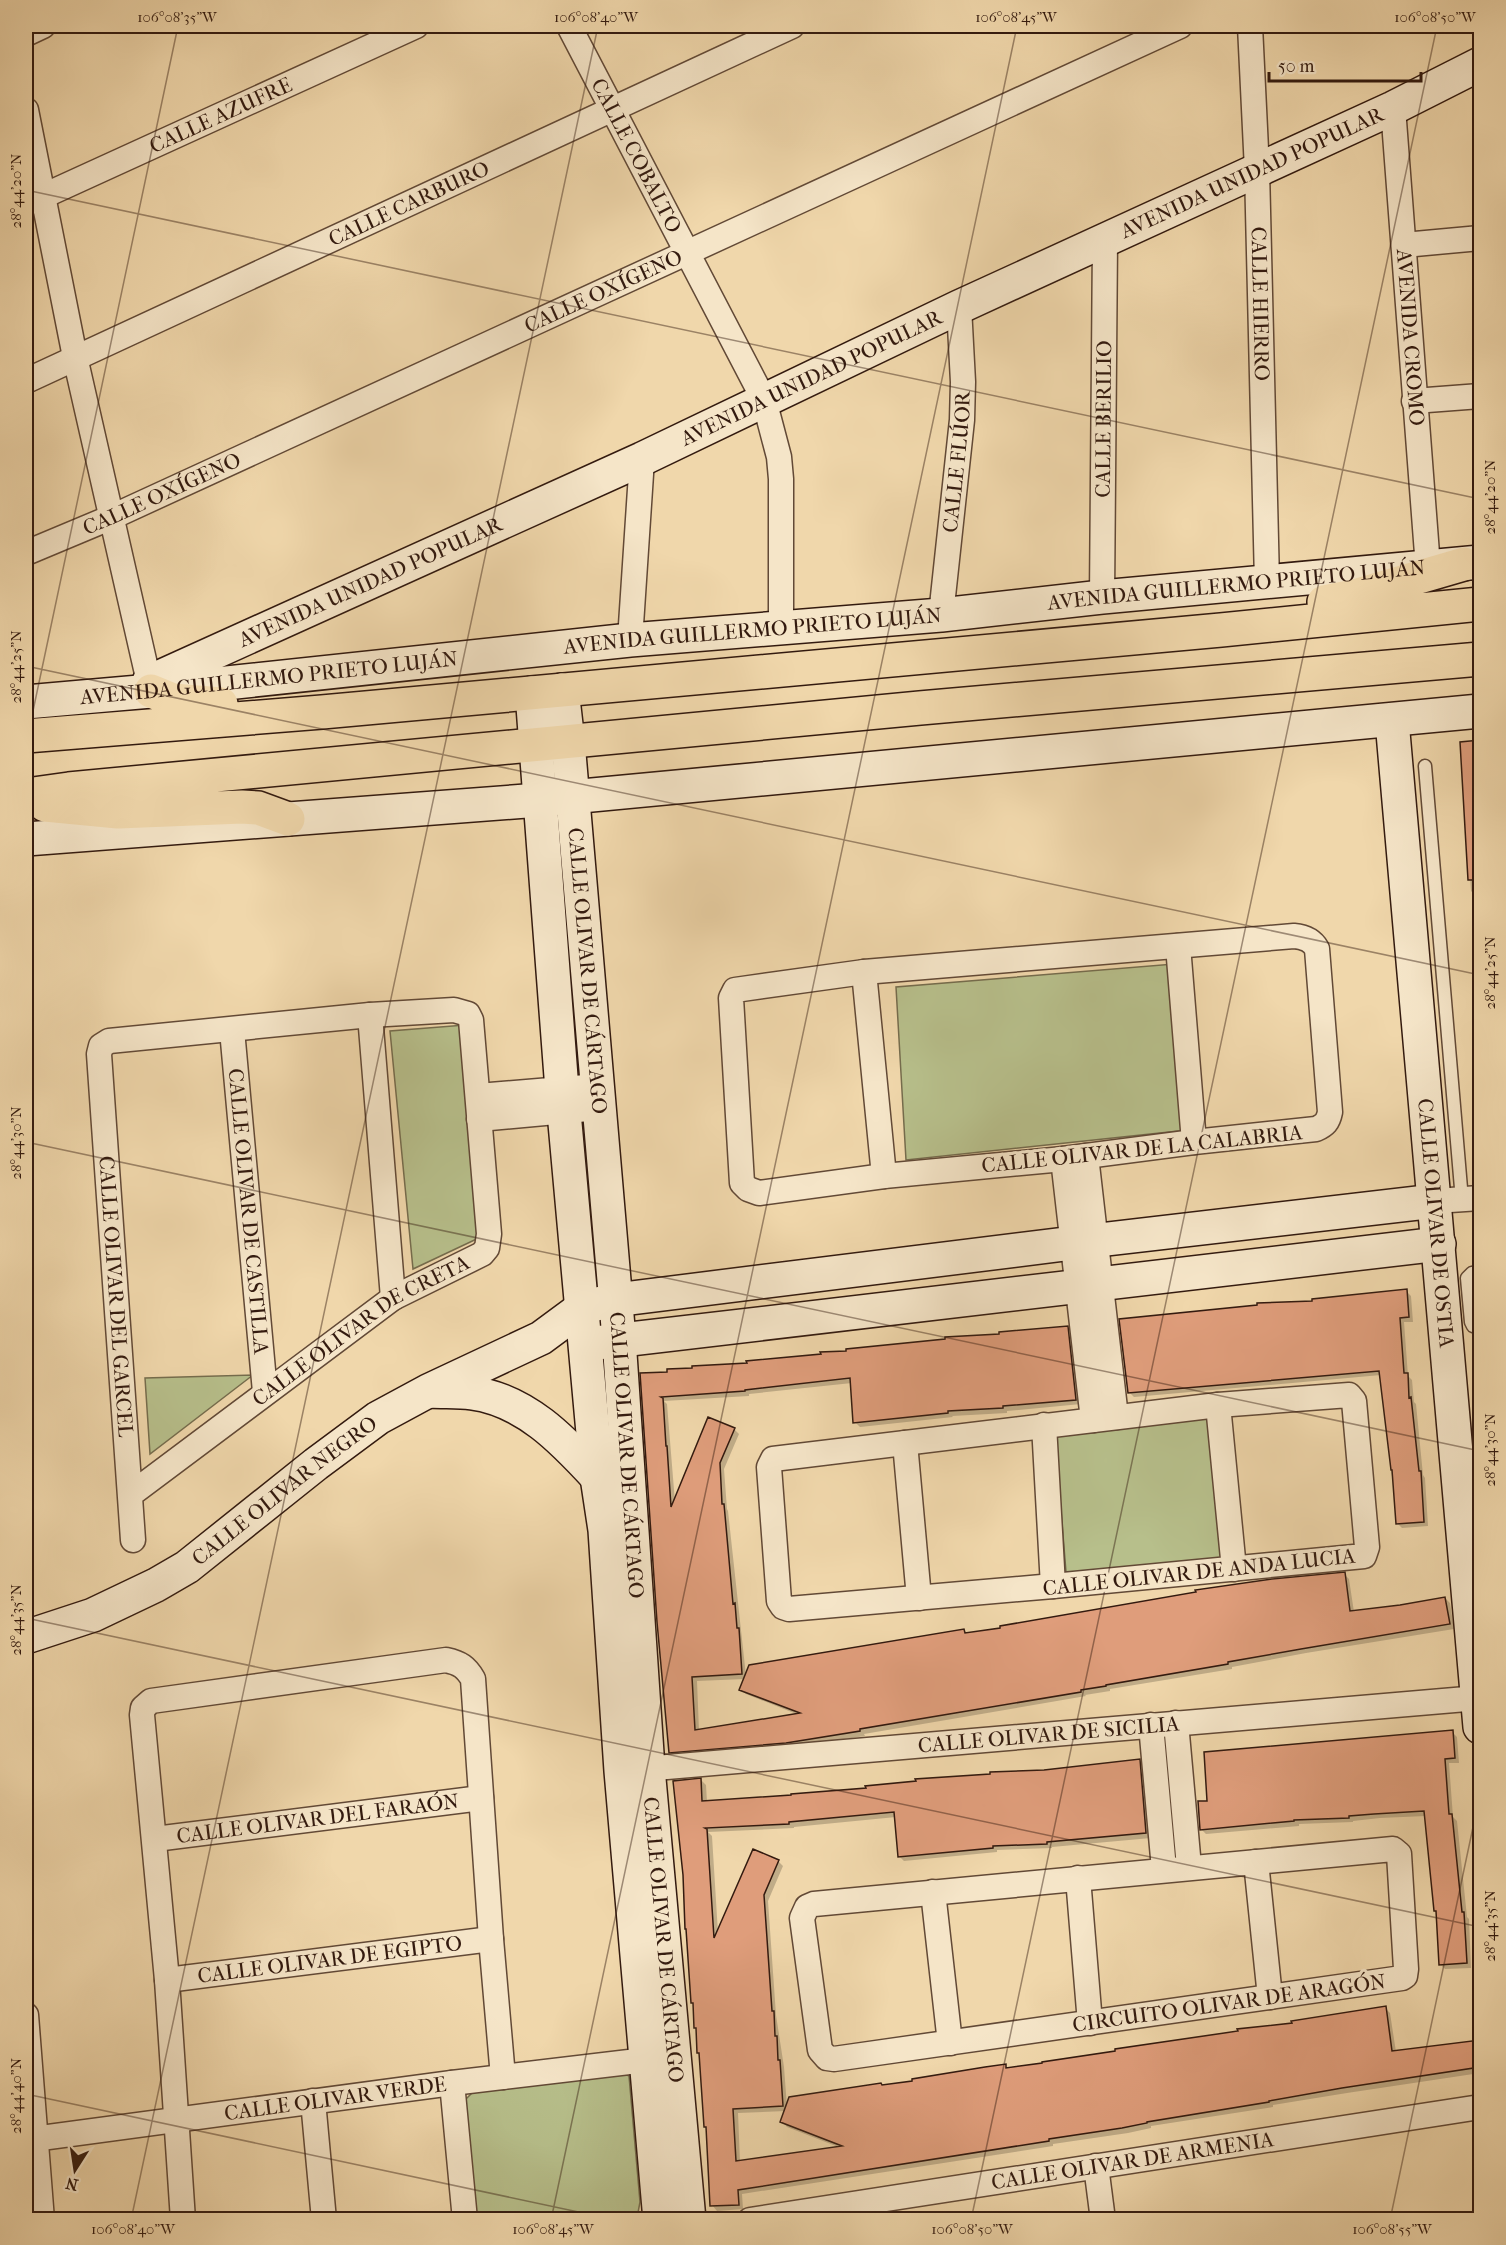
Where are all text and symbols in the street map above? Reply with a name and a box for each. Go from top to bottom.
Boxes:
text: 106°08'35"W [137,8,218,26]
text: 106°08'40"W [554,8,639,26]
text: 106°08'45"W [975,8,1058,26]
text: 106°08'50"W [1394,8,1477,26]
scale bar [1269,45,1420,83]
text: 50 m [1278,56,1315,77]
street label: CALLE AZUFRE [146,72,296,158]
street label: CALLE COBALTO [586,74,687,237]
street label: AVENIDA UNIDAD POPULAR [1116,102,1388,244]
text: 28°44'20"N [7,153,25,228]
street label: CALLE CARBURO [325,156,493,251]
street label: CALLE HIERRO [1246,226,1274,381]
street label: CALLE OXÍGENO [521,245,686,338]
street label: AVENIDA CROMO [1392,247,1429,427]
street label: AVENIDA UNIDAD POPULAR [676,305,946,451]
street label: CALLE BERILIO [1091,340,1116,498]
street label: CALLE FLÚOR [938,390,975,534]
street label: CALLE OXÍGENO [79,448,244,540]
text: 28°44'20"N [1481,459,1499,534]
street label: AVENIDA UNIDAD POPULAR [234,512,507,652]
street label: AVENIDA GUILLERMO PRIETO LUJÁN [1045,555,1426,615]
street label: AVENIDA GUILLERMO PRIETO LUJÁN [561,603,943,659]
text: 28°44'25"N [7,630,25,704]
street label: AVENIDA GUILLERMO PRIETO LUJÁN [78,646,459,709]
street label: CALLE OLIVAR DE CÁRTAGO [563,827,612,1115]
text: 28°44'25"N [1481,936,1499,1010]
street label: CALLE OLIVAR DE CASTILLA [224,1067,274,1356]
street label: CALLE OLIVAR DE OSTIA [1413,1097,1459,1349]
text: 28°44'30"N [7,1106,25,1180]
street label: CALLE OLIVAR DE LA CALABRIA [980,1120,1304,1178]
street label: CALLE OLIVAR DEL GARCEL [94,1155,138,1438]
street label: CALLE OLIVAR DE CRETA [248,1250,473,1411]
street label: CALLE OLIVAR DE CÁRTAGO [605,1311,649,1599]
street label: CALLE OLIVAR NEGRO [187,1411,382,1570]
text: 28°44'30"N [1481,1413,1499,1487]
street label: CALLE OLIVAR DE ANDA LUCIA [1042,1544,1357,1600]
text: 28°44'35"N [7,1584,25,1656]
street label: CALLE OLIVAR DE SICILIA [917,1711,1181,1758]
street label: CALLE OLIVAR DEL FARAÓN [175,1789,460,1848]
street label: CALLE OLIVAR DE CÁRTAGO [639,1796,689,2084]
text: 28°44'35"N [1481,1890,1499,1962]
street label: CALLE OLIVAR DE EGIPTO [196,1931,463,1988]
street label: CIRCUITO OLIVAR DE ARAGÓN [1071,1968,1387,2037]
text: 28°44'40"N [7,2057,25,2134]
street label: CALLE OLIVAR VERDE [223,2072,448,2125]
street label: CALLE OLIVAR DE ARMENIA [990,2127,1276,2194]
north arrow [45,2140,105,2200]
text: N [63,2173,80,2195]
text: 106°08'40"W [91,2220,176,2238]
text: 106°08'45"W [512,2220,595,2238]
text: 106°08'50"W [931,2220,1014,2238]
text: 106°08'55"W [1352,2220,1433,2238]

